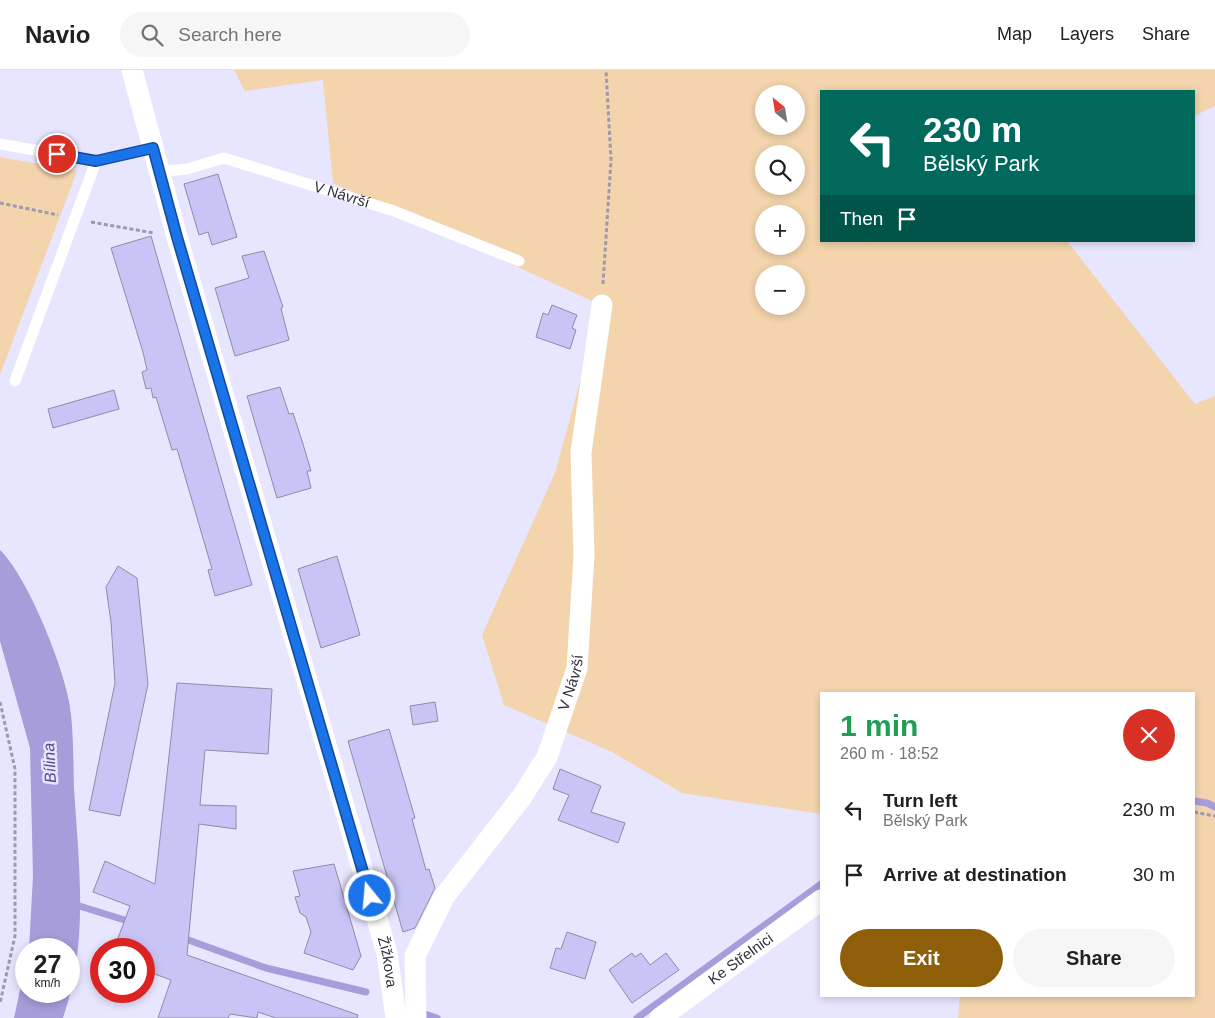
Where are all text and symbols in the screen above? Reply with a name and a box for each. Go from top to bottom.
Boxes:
search box [120,12,470,57]
text: Navio [25,21,90,48]
icon: search [138,21,166,49]
text: Search here [178,24,282,45]
text: Map [997,24,1032,44]
text: Layers [1060,24,1114,44]
text: Share [1142,24,1190,44]
north arrow [755,85,805,135]
map controls [755,85,805,315]
icon: left [840,110,905,175]
text: 230 m [923,110,1022,149]
pin [36,133,78,175]
icon: arrive [43,140,71,168]
button: search [755,145,805,195]
text: Bělský Park [923,151,1039,176]
street label: V Návrší [312,178,373,211]
button: + [755,205,805,255]
icon: arrive [893,205,921,233]
text: Then [840,208,883,229]
button: − [755,265,805,315]
street label: V Návrší [554,654,586,713]
text: 1 min [840,709,918,742]
button: close [1123,709,1175,761]
water label: Bílina [40,742,59,783]
text: 260 m · 18:52 [840,745,939,762]
text: Turn left [883,790,958,811]
icon: left [840,796,868,824]
text: 230 m [1122,799,1175,820]
text: Bělský Park [883,812,967,829]
icon: arrive [840,861,868,889]
text: Arrive at destination [883,864,1067,885]
text: 30 m [1133,864,1175,885]
position arrow [343,869,395,921]
street label: Ke Střelnici [705,929,776,988]
button: Exit [840,929,1003,987]
button: Share [1013,929,1175,987]
street label: Žižkova [375,934,401,989]
speed limit sign: 30 [90,938,155,1003]
text: 27 [34,950,61,978]
text: km/h [34,976,61,990]

